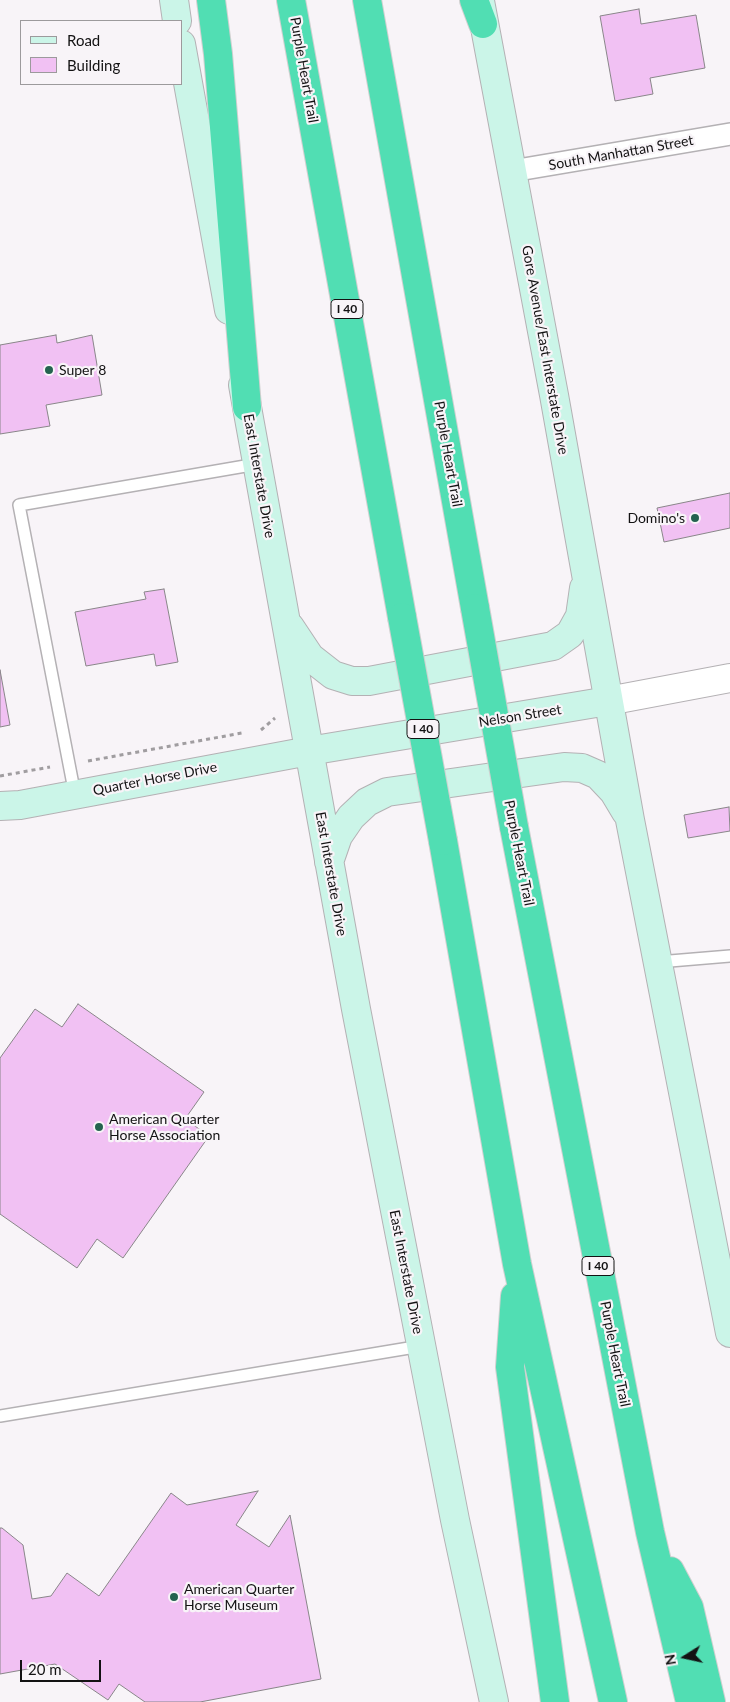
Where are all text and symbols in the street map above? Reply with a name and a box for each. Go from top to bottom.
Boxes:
street label: Purple Heart Trail [286,16,322,124]
legend [20,20,182,85]
text: Road [67,31,100,49]
text: Building [67,56,120,74]
street label: South Manhattan Street [547,132,695,174]
street label: Gore Avenue/East Interstate Drive [518,244,572,456]
road number: I 40 [331,300,363,318]
place label: Super 8 [59,362,106,378]
marker: Super 8 [43,364,55,376]
street label: Purple Heart Trail [430,400,466,508]
street label: East Interstate Drive [240,413,278,539]
place label: Domino's [627,510,685,526]
marker: Domino's [689,512,701,524]
street label: Nelson Street [477,701,563,731]
road number: I 40 [407,720,439,739]
street label: Quarter Horse Drive [92,759,218,799]
street label: Purple Heart Trail [501,799,537,907]
street label: East Interstate Drive [312,811,350,937]
place label: American Quarter Horse Association [109,1111,220,1144]
marker: American Quarter Horse Association [93,1121,105,1133]
street label: East Interstate Drive [386,1209,426,1335]
road number: I 40 [582,1256,614,1276]
street label: Purple Heart Trail [597,1300,633,1408]
place label: American Quarter Horse Museum [184,1581,294,1614]
marker: American Quarter Horse Museum [168,1591,180,1603]
north arrow [660,1632,710,1682]
scale bar [22,1650,104,1682]
text: N [660,1653,679,1666]
text: 20 m [28,1660,62,1678]

